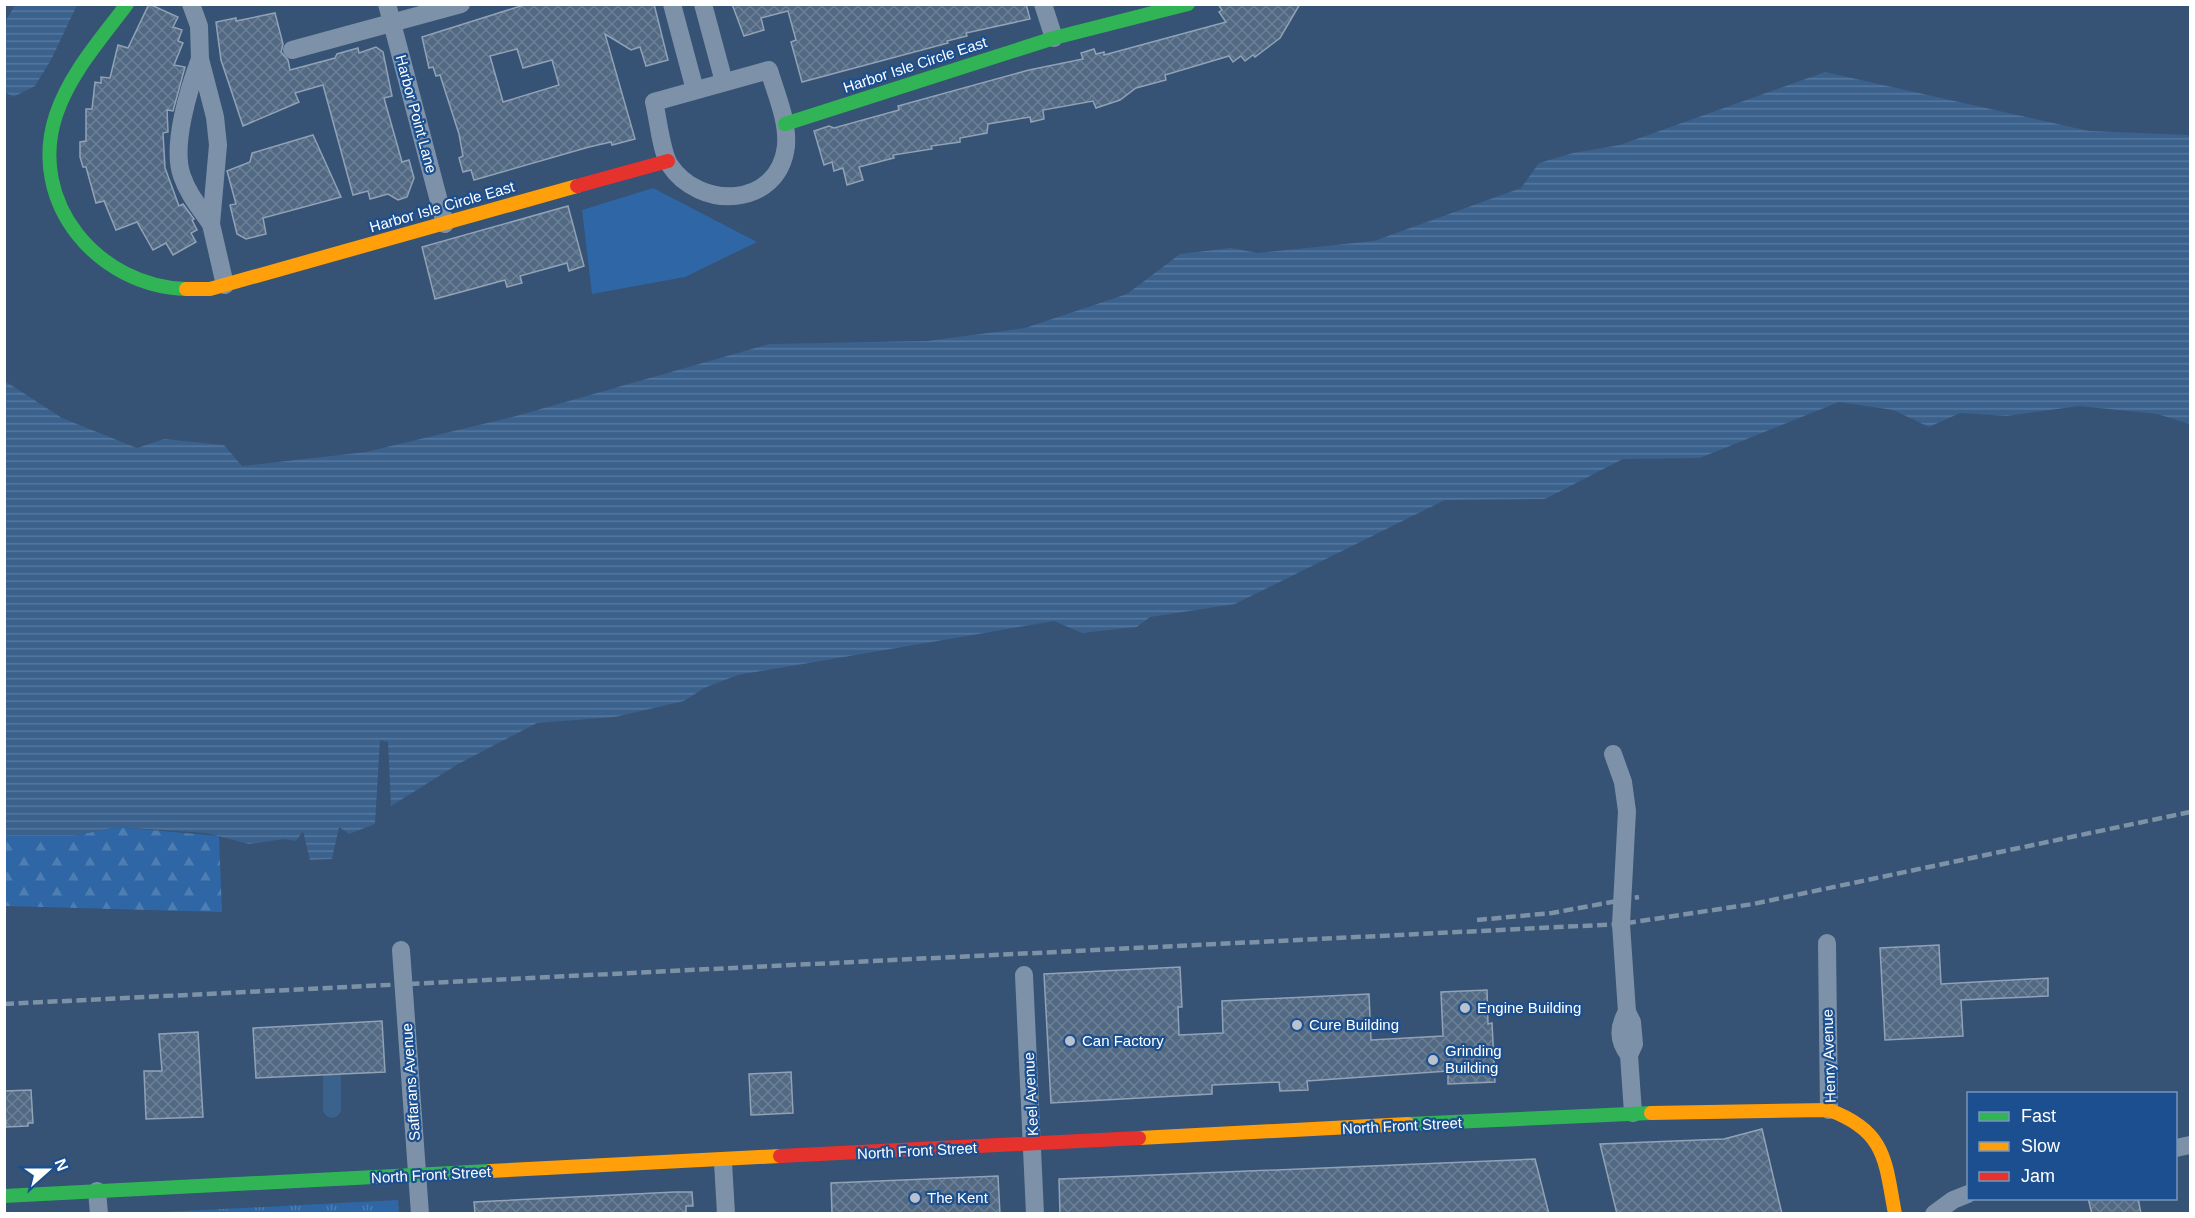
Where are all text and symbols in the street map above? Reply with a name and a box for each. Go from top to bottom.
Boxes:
street label: Harbor Isle Circle East [841,33,990,96]
street label: Harbor Point Lane [393,53,440,175]
street label: Harbor Isle Circle East [367,177,517,235]
place label: Engine Building [1477,999,1581,1016]
marker: Engine Building [1458,1001,1472,1015]
street label: Henry Avenue [1818,1009,1839,1103]
place label: Cure Building [1309,1016,1399,1033]
marker: Cure Building [1290,1018,1304,1032]
street label: Saffarans Avenue [398,1023,423,1141]
place label: Can Factory [1082,1032,1164,1049]
marker: Can Factory [1063,1034,1077,1048]
place label: Grinding Building [1445,1042,1502,1076]
street label: Keel Avenue [1020,1052,1041,1136]
marker: Grinding Building [1426,1053,1440,1067]
legend [1967,1092,2177,1200]
text: Fast [2021,1106,2056,1126]
street label: North Front Street [1342,1114,1463,1137]
text: Slow [2021,1136,2061,1156]
street label: North Front Street [857,1139,978,1162]
north arrow [18,1140,78,1200]
text: N [52,1156,72,1173]
street label: North Front Street [371,1163,492,1186]
text: Jam [2021,1166,2055,1186]
place label: The Kent [927,1189,989,1206]
marker: The Kent [908,1191,922,1205]

